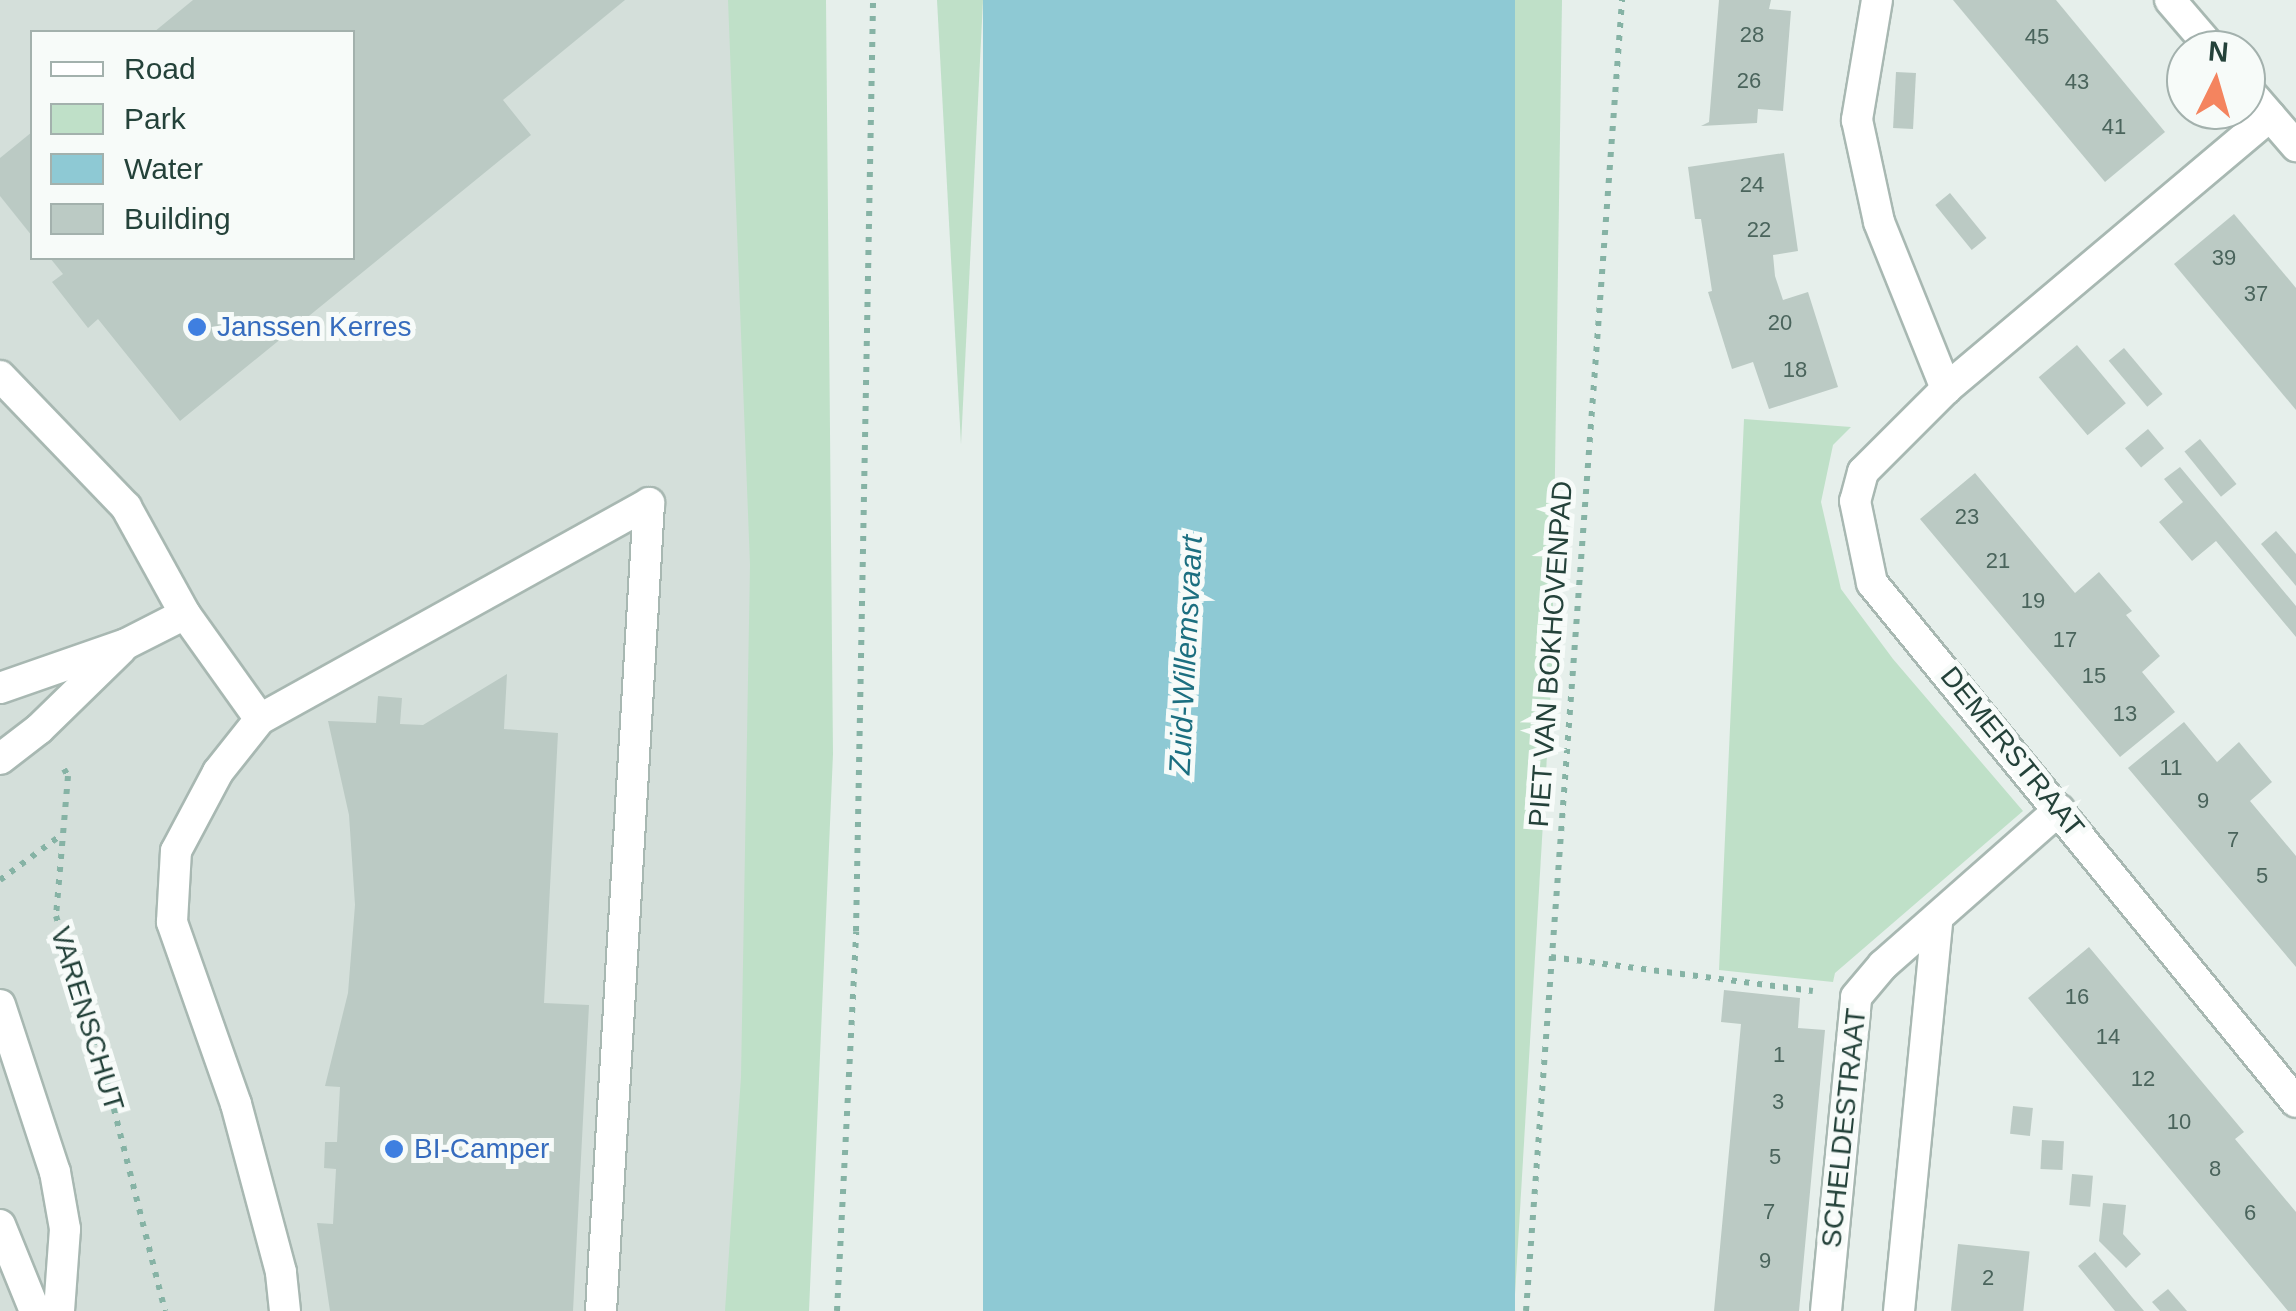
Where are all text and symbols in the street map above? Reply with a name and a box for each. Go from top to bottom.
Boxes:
house number: 28 [1740,22,1764,48]
house number: 45 [2025,24,2049,50]
legend [30,30,355,260]
north arrow [2166,30,2266,130]
text: N [2207,35,2230,68]
text: Road [124,52,196,85]
house number: 26 [1737,68,1761,94]
house number: 43 [2065,69,2089,95]
text: Park [124,102,186,135]
house number: 41 [2102,114,2126,140]
text: Water [124,152,203,185]
house number: 24 [1740,172,1764,198]
text: Building [124,202,231,235]
house number: 22 [1747,217,1771,243]
house number: 39 [2212,245,2236,271]
house number: 37 [2244,281,2268,307]
place label: Janssen Kerres [217,310,412,344]
house number: 20 [1768,310,1792,336]
marker: Janssen Kerres [186,316,208,338]
house number: 18 [1783,357,1807,383]
street label: PIET VAN BOKHOVENPAD [1522,480,1580,828]
house number: 23 [1955,504,1979,530]
water label: Zuid-Willemsvaart [1162,534,1210,776]
house number: 21 [1986,548,2010,574]
house number: 19 [2021,588,2045,614]
house number: 17 [2053,627,2077,653]
street label: DEMERSTRAAT [1933,660,2091,844]
house number: 15 [2082,663,2106,689]
house number: 13 [2113,701,2137,727]
house number: 11 [2160,755,2182,781]
house number: 9 [2197,788,2209,814]
house number: 7 [2227,827,2239,853]
house number: 5 [2256,863,2268,889]
street label: VARENSCHUT [43,923,131,1115]
house number: 16 [2065,984,2089,1010]
street label: SCHELDESTRAAT [1815,1007,1873,1249]
house number: 14 [2096,1024,2120,1050]
house number: 1 [1773,1042,1785,1068]
house number: 12 [2131,1066,2155,1092]
house number: 3 [1772,1089,1784,1115]
house number: 10 [2167,1109,2191,1135]
place label: BI-Camper [414,1132,549,1166]
marker: BI-Camper [383,1138,405,1160]
house number: 5 [1769,1144,1781,1170]
house number: 8 [2209,1156,2221,1182]
house number: 7 [1763,1199,1775,1225]
house number: 6 [2244,1200,2256,1226]
house number: 9 [1759,1248,1771,1274]
house number: 2 [1982,1265,1994,1291]

